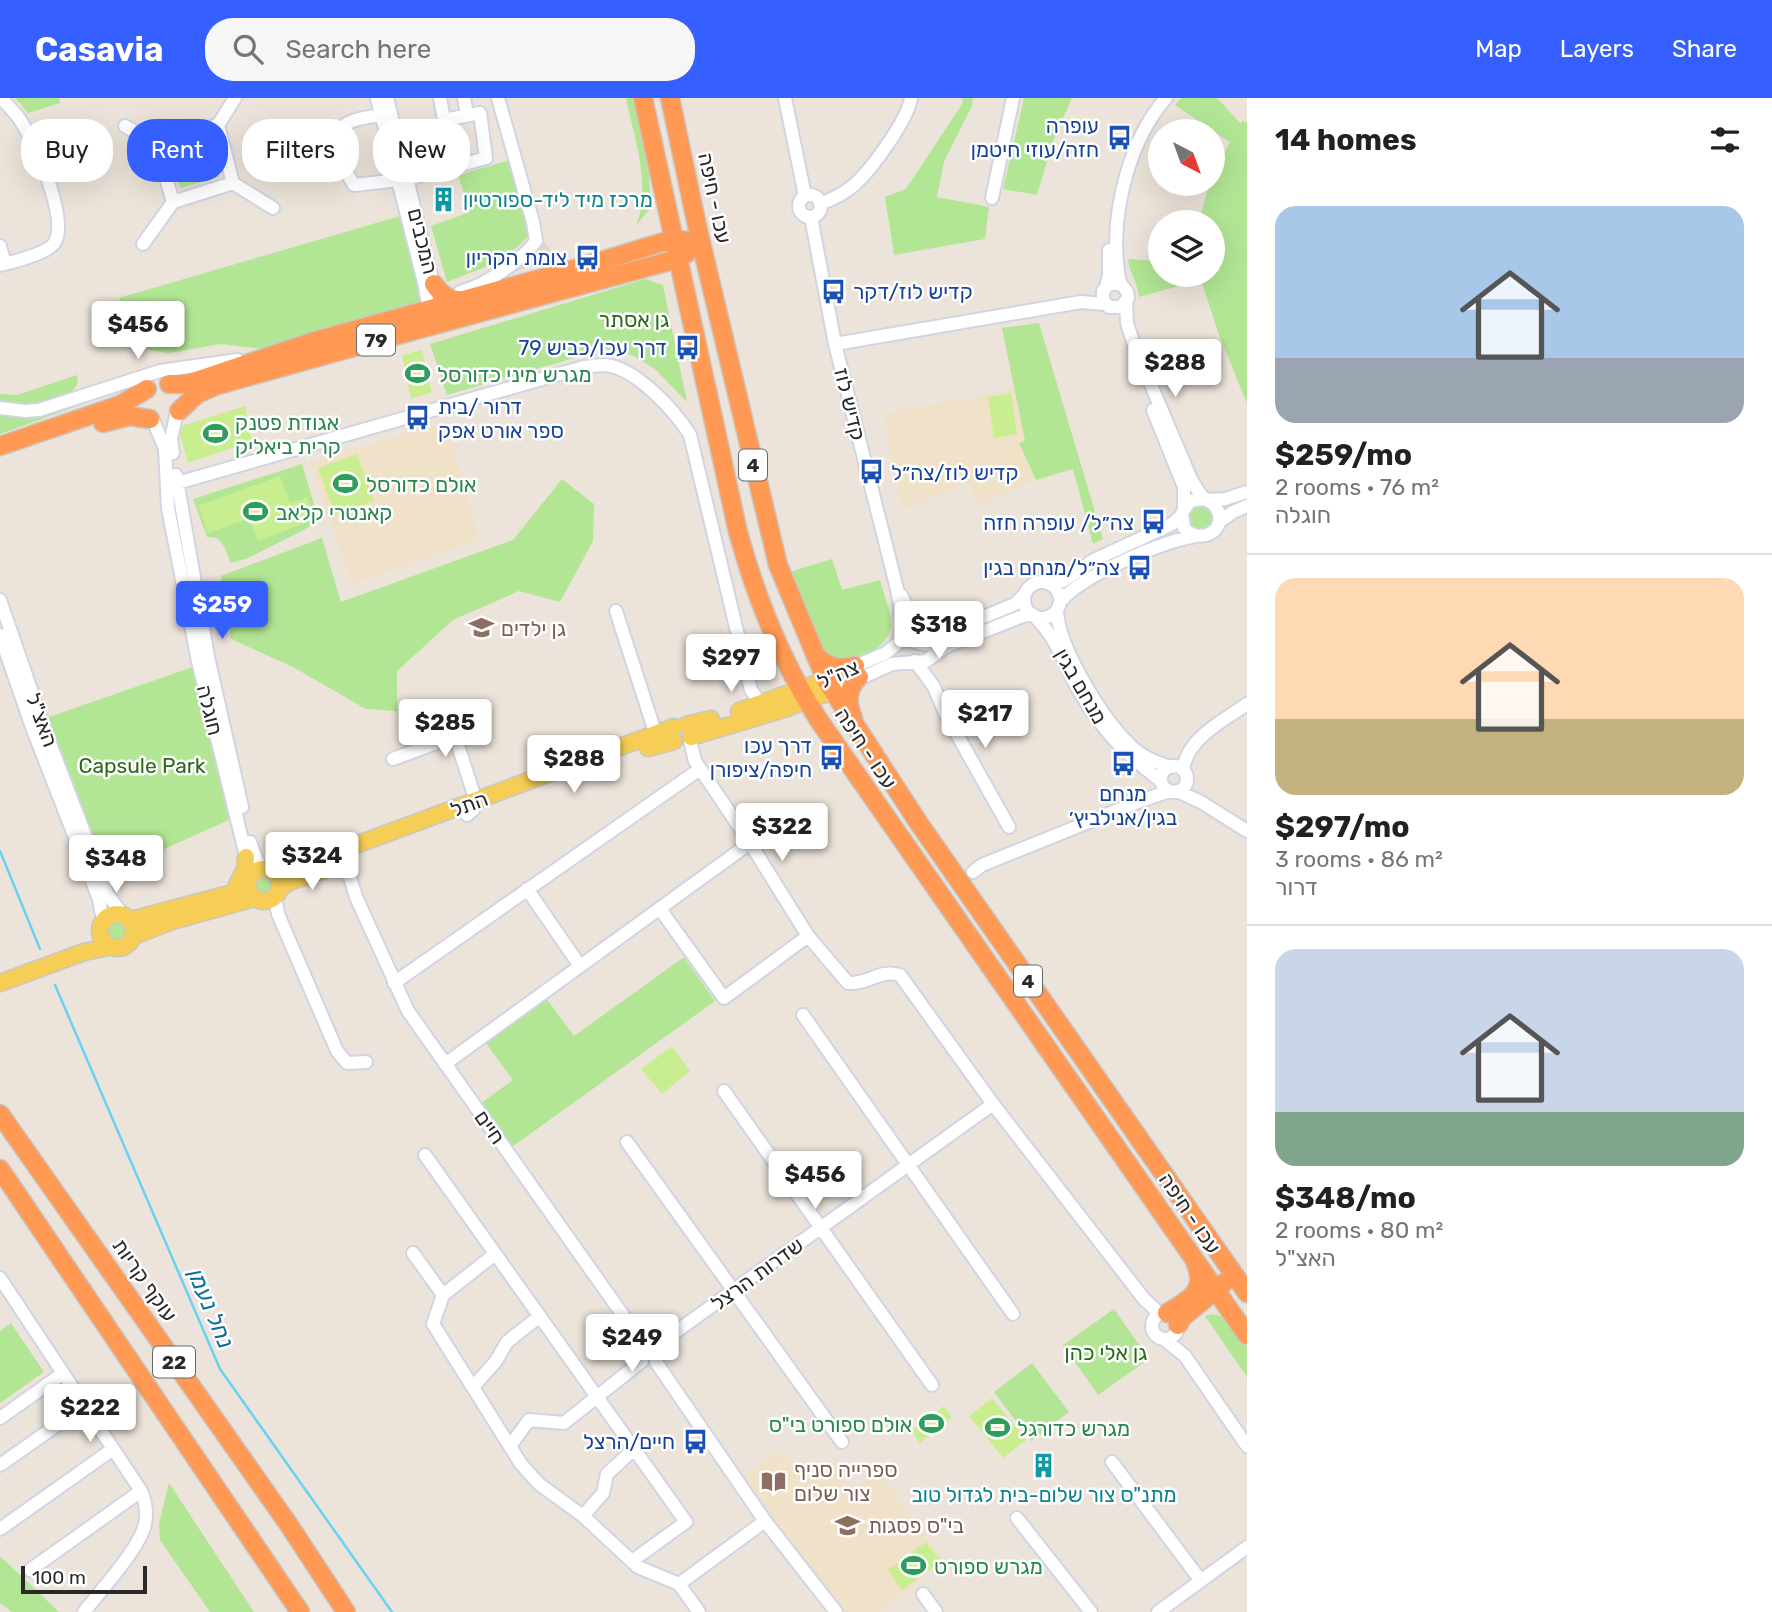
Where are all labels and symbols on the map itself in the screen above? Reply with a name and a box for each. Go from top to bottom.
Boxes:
place label: עופרה חזה/עוזי חיטמן [971,113,1099,162]
north arrow [1148,119,1225,196]
bus stop icon: עופרה חזה/עוזי חיטמן [1105,123,1133,151]
street label: עכו - חיפה [693,150,737,246]
building icon: מרכז מיד ליד-ספורטיון [429,185,457,213]
place label: מרכז מיד ליד-ספורטיון [463,187,653,212]
street label: המכבים [403,205,443,277]
bus stop icon: צומת הקריון [573,243,601,271]
place label: צומת הקריון [466,245,567,270]
bus stop icon: קדיש לוז/דקר [819,277,847,305]
place label: קדיש לוז/דקר [853,279,973,304]
pin: $456 [97,302,179,361]
park label: גן אסתר [599,307,669,332]
road number: 79 [357,324,395,356]
bus stop icon: דרך עכו/כביש 79 [673,333,701,361]
place label: דרך עכו/כביש 79 [518,335,667,360]
pin: $288 [1134,340,1216,399]
sports icon: מגרש מיני כדורסל [403,360,431,388]
place label: מגרש מיני כדורסל [437,362,592,387]
street label: קדיש לוז [829,365,871,443]
place label: דרור /בית ספר אורט אפק [438,394,564,443]
bus stop icon: דרור /בית ספר אורט אפק [404,404,432,432]
place label: אגודת פטנק קרית ביאליק [235,410,341,459]
sports icon: אגודת פטנק קרית ביאליק [201,420,229,448]
road number: 4 [739,450,767,480]
bus stop icon: קדיש לוז/צה״ל [857,458,885,486]
place label: קדיש לוז/צה״ל [891,460,1019,485]
sports icon: אולם כדורסל [332,470,360,498]
place label: אולם כדורסל [366,472,476,497]
sports icon: קאנטרי קלאב [242,498,270,526]
place label: קאנטרי קלאב [276,500,392,525]
bus stop icon: צה״ל/ עופרה חזה [1140,508,1168,536]
place label: צה״ל/ עופרה חזה [983,510,1134,535]
bus stop icon: צה״ל/מנחם בגין [1126,553,1154,581]
place label: צה״ל/מנחם בגין [983,555,1120,580]
pin: $259 [181,582,263,641]
pin: $318 [898,602,980,661]
school or university icon: גן ילדים [467,614,495,642]
place label: גן ילדים [501,616,566,641]
pin: $297 [690,634,772,694]
street label: מנחם בגין [1049,644,1113,728]
street label: צה"ל [813,654,863,694]
street label: חוגלה [192,682,228,738]
street label: האצ"ל [21,690,63,750]
pin: $217 [944,690,1026,750]
pin: $285 [404,700,486,759]
street label: עכו - חיפה [830,703,902,793]
place label: דרך עכו חיפה/ציפורן [710,733,812,782]
pin: $288 [533,736,615,795]
bus stop icon: דרך עכו חיפה/ציפורן [818,743,846,771]
bus stop icon: מנחם בגין/אנילביץ׳ [1109,750,1137,778]
park label: Capsule Park [78,753,206,778]
place label: מנחם בגין/אנילביץ׳ [1069,781,1177,830]
street label: התל [447,786,491,822]
pin: $322 [741,804,823,863]
pin: $324 [271,832,353,892]
pin: $348 [75,836,157,895]
road number: 4 [1014,966,1042,996]
street label: חיים [469,1105,511,1149]
pin: $456 [774,1152,856,1211]
street label: עכו - חיפה [1154,1168,1226,1258]
street label: שדרות הרצל [706,1232,808,1316]
street label: עוקף קריות [107,1234,183,1326]
water label: נחל נעמן [182,1264,240,1352]
pin: $249 [591,1314,673,1374]
park label: גן אלי כהן [1065,1340,1147,1365]
road number: 22 [153,1346,195,1378]
pin: $222 [49,1384,131,1444]
sports icon: אולם ספורט בי"ס [918,1410,946,1438]
place label: אולם ספורט בי"ס [769,1412,912,1437]
sports icon: מגרש כדורגל [983,1414,1011,1442]
place label: מגרש כדורגל [1017,1416,1130,1441]
bus stop icon: חיים/הרצל [681,1427,709,1455]
place label: חיים/הרצל [583,1429,675,1454]
building icon: מתנ"ס צור שלום-בית לגדול טוב [1030,1451,1058,1479]
place label: ספרייה סניף צור שלום [794,1457,898,1506]
library icon: ספרייה סניף צור שלום [760,1467,788,1495]
place label: מתנ"ס צור שלום-בית לגדול טוב [911,1482,1177,1507]
school or university icon: בי"ס פסגות [834,1511,862,1539]
place label: בי"ס פסגות [868,1513,964,1538]
sports icon: מגרש ספורט [900,1552,928,1580]
place label: מגרש ספורט [934,1554,1043,1579]
scale bar [21,1563,147,1595]

